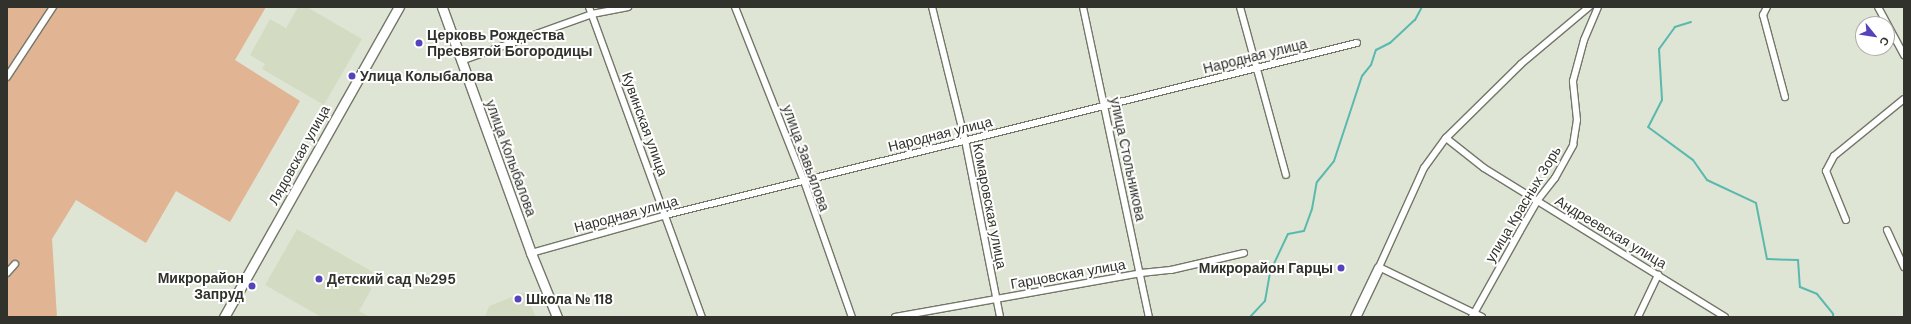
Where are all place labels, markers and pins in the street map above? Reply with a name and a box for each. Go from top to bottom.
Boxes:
place label: Церковь Рождества Пресвятой Богородицы [427,27,592,60]
marker: Церковь Рождества Пресвятой Богородицы [414,38,424,48]
place label: Улица Колыбалова [360,68,493,84]
marker: Улица Колыбалова [347,71,357,81]
place label: Микрорайон Гарцы [1199,260,1333,276]
marker: Микрорайон Гарцы [1336,263,1346,273]
place label: Микрорайон Запруд [158,270,244,302]
place label: Детский сад №295 [327,271,456,287]
marker: Детский сад №295 [314,274,324,284]
marker: Микрорайон Запруд [247,281,257,291]
place label: Школа № 118 [526,291,613,307]
marker: Школа № 118 [513,294,523,304]

